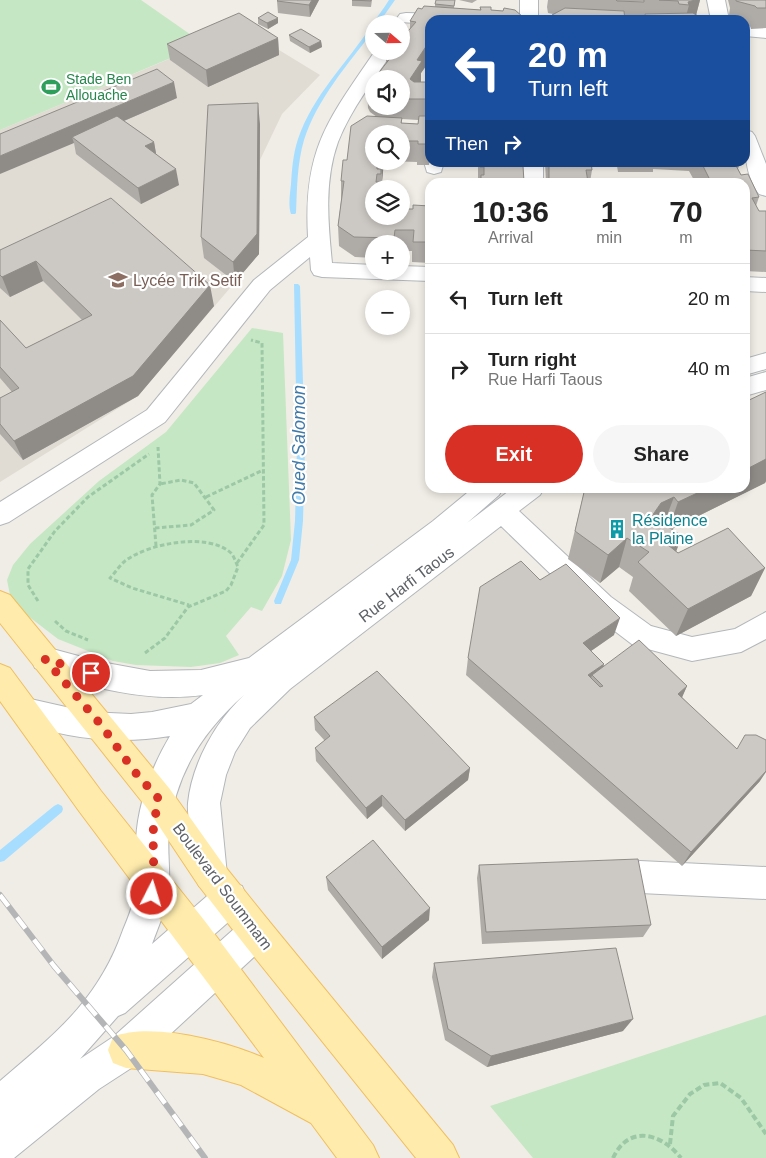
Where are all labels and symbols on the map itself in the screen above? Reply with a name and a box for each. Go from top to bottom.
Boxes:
north arrow [365,15,410,60]
place label: Stade Ben Allouache [66,71,131,103]
sports icon: Stade Ben Allouache [40,76,62,98]
school or university icon: Lycée Trik Setif [107,269,129,291]
place label: Lycée Trik Setif [133,272,242,289]
water label: Oued Salomon [289,385,309,505]
place label: Résidence la Plaine [632,512,708,547]
building icon: Résidence la Plaine [606,518,628,540]
street label: Rue Harfi Taous [355,543,457,626]
pin [70,652,112,694]
street label: Boulevard Soummam [170,820,276,953]
position arrow [125,867,177,919]

